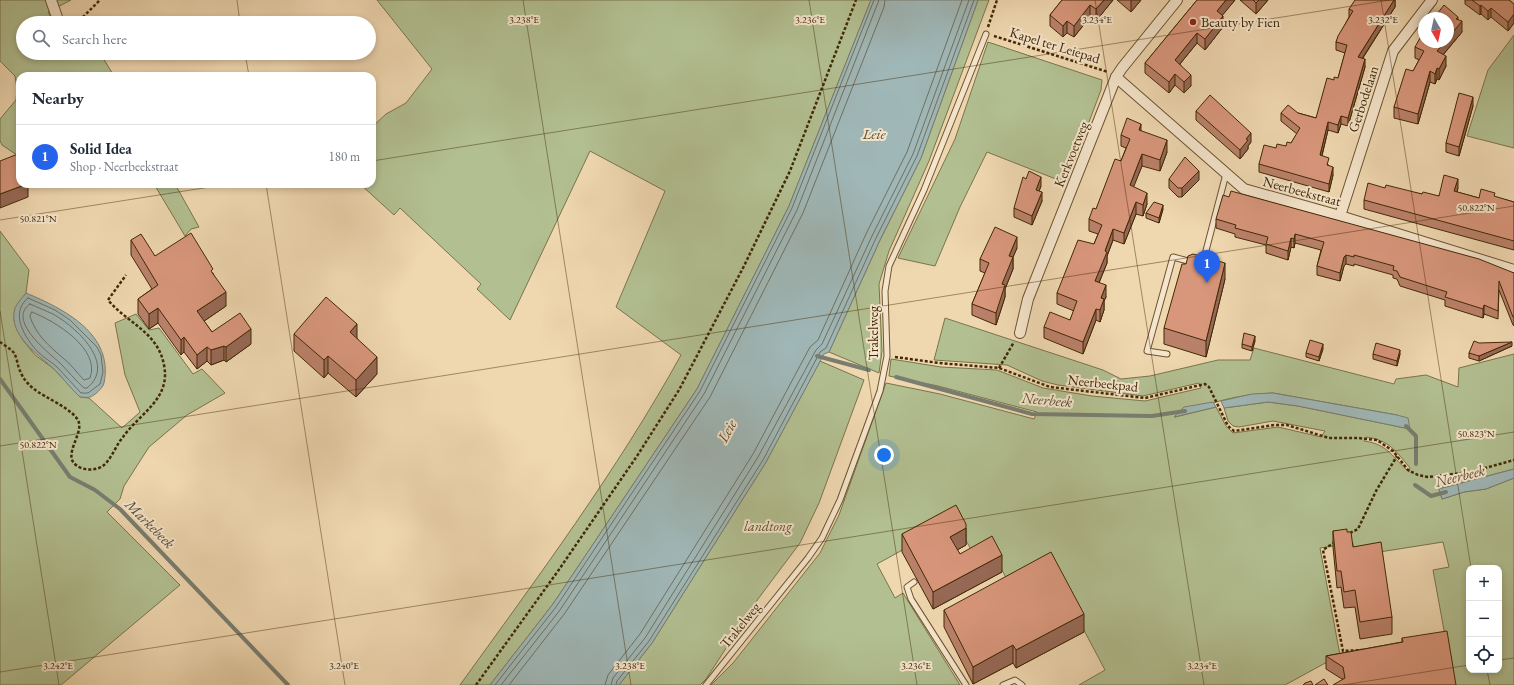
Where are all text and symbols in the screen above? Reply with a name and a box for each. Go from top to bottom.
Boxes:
north arrow [1418,12,1454,48]
text: 3.238°E [509,13,539,26]
text: 3.236°E [795,13,825,26]
text: 3.234°E [1082,13,1112,26]
place label: Beauty by Fien [1201,13,1281,31]
text: 3.232°E [1368,13,1398,26]
search box [16,16,376,60]
marker: Beauty by Fien [1188,17,1198,27]
street label: Kapel ter Leiepad [1008,23,1103,68]
icon: search [30,27,52,49]
text: Search here [62,29,127,48]
street label: Gerbodelaan [1344,63,1382,135]
text: Nearby [32,87,84,109]
street label: Kerkvoetweg [1050,118,1093,190]
water label: Leie [861,124,886,143]
text: Solid Idea [70,139,132,158]
text: 1 [42,148,48,165]
text: 180 m [329,148,360,165]
text: Shop · Neerbeekstraat [70,158,178,175]
street label: Neerbeekstraat [1261,172,1344,210]
text: 50.822°N [1457,201,1495,214]
text: 50.821°N [19,212,57,225]
pin: 1 [1194,250,1220,283]
street label: Trakelweg [864,305,882,360]
street label: Neerbeekpad [1067,370,1140,396]
water label: Neerbeek [1020,388,1073,411]
water label: Leie [712,415,741,446]
text: 50.823°N [1457,427,1495,440]
text: 50.822°N [19,438,57,451]
your location [874,445,894,465]
water label: Neerbeek [1432,460,1487,491]
water label: Markebeek [121,494,179,553]
park label: landtong [744,517,793,535]
map controls [1466,565,1502,673]
button: + [1466,565,1502,601]
street label: Trakelweg [716,597,765,652]
button: − [1466,601,1502,637]
button: locate [1466,637,1502,673]
text: 3.242°E [43,659,73,672]
text: 3.240°E [329,659,359,672]
text: 3.238°E [615,659,645,672]
text: 3.236°E [901,659,931,672]
text: 3.234°E [1187,659,1217,672]

